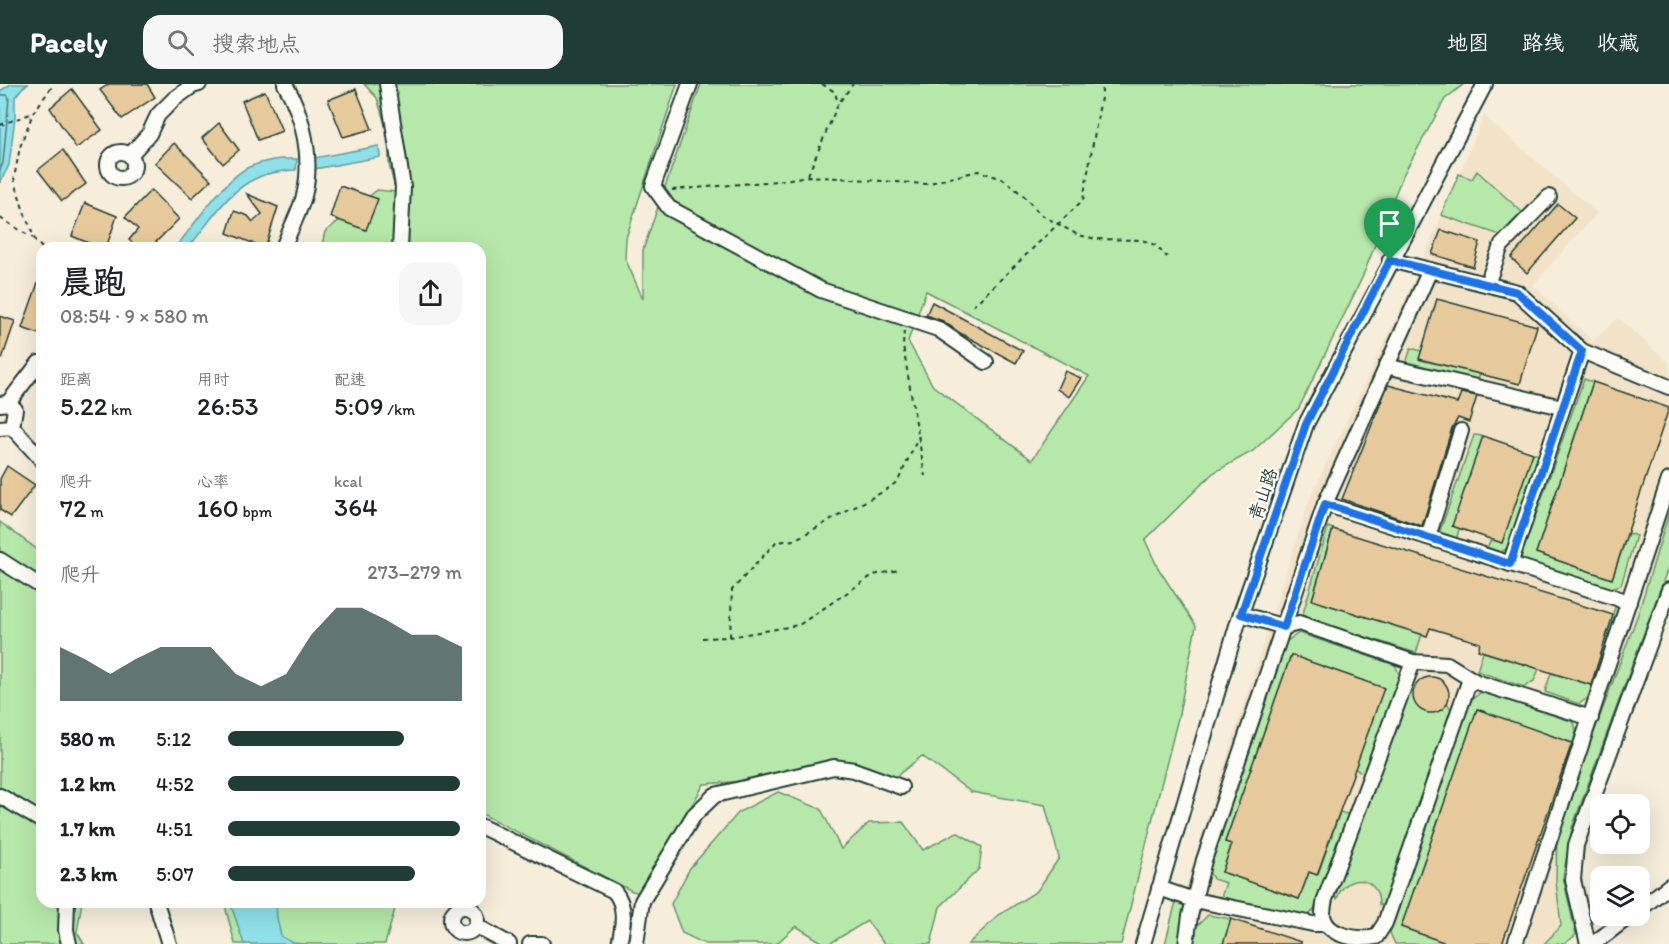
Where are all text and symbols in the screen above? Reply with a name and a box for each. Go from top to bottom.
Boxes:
search box [143,15,563,69]
text: Pacely [30,25,107,59]
icon: search [164,26,197,59]
text: 搜索地点 [212,30,300,57]
text: 地图 [1447,30,1489,55]
text: 路线 [1522,30,1564,55]
text: 收藏 [1597,30,1639,55]
pin [1364,198,1415,260]
icon: arrive [1373,207,1406,240]
text: 晨跑 [60,262,126,301]
button: share [399,262,462,325]
text: 08:54 · 9 × 580 m [60,304,209,328]
text: 距离 [60,370,92,389]
text: 用时 [197,370,229,389]
text: 配速 [334,370,366,389]
text: 5.22 [60,390,107,422]
text: 26:53 [197,390,259,422]
text: 5:09 [334,390,384,422]
text: km [107,400,132,419]
text: /km [384,400,415,419]
street label: 青山路 [1244,465,1282,523]
text: 爬升 [60,472,92,491]
text: 心率 [197,472,229,491]
text: kcal [334,472,362,491]
text: 364 [334,491,378,523]
text: 72 [60,492,87,524]
text: 160 [197,492,239,524]
text: m [87,502,104,521]
text: bpm [239,502,272,521]
text: 273–279 m [367,560,462,584]
text: 爬升 [60,562,100,586]
text: 580 m [60,727,115,751]
text: 5:12 [156,727,191,751]
text: 1.2 km [60,772,116,796]
text: 4:52 [156,772,194,796]
map controls [1590,794,1650,926]
button: locate [1590,794,1650,854]
text: 1.7 km [60,817,115,841]
text: 4:51 [156,817,193,841]
text: 2.3 km [60,862,117,886]
text: 5:07 [156,862,194,886]
button: layers [1590,866,1650,926]

